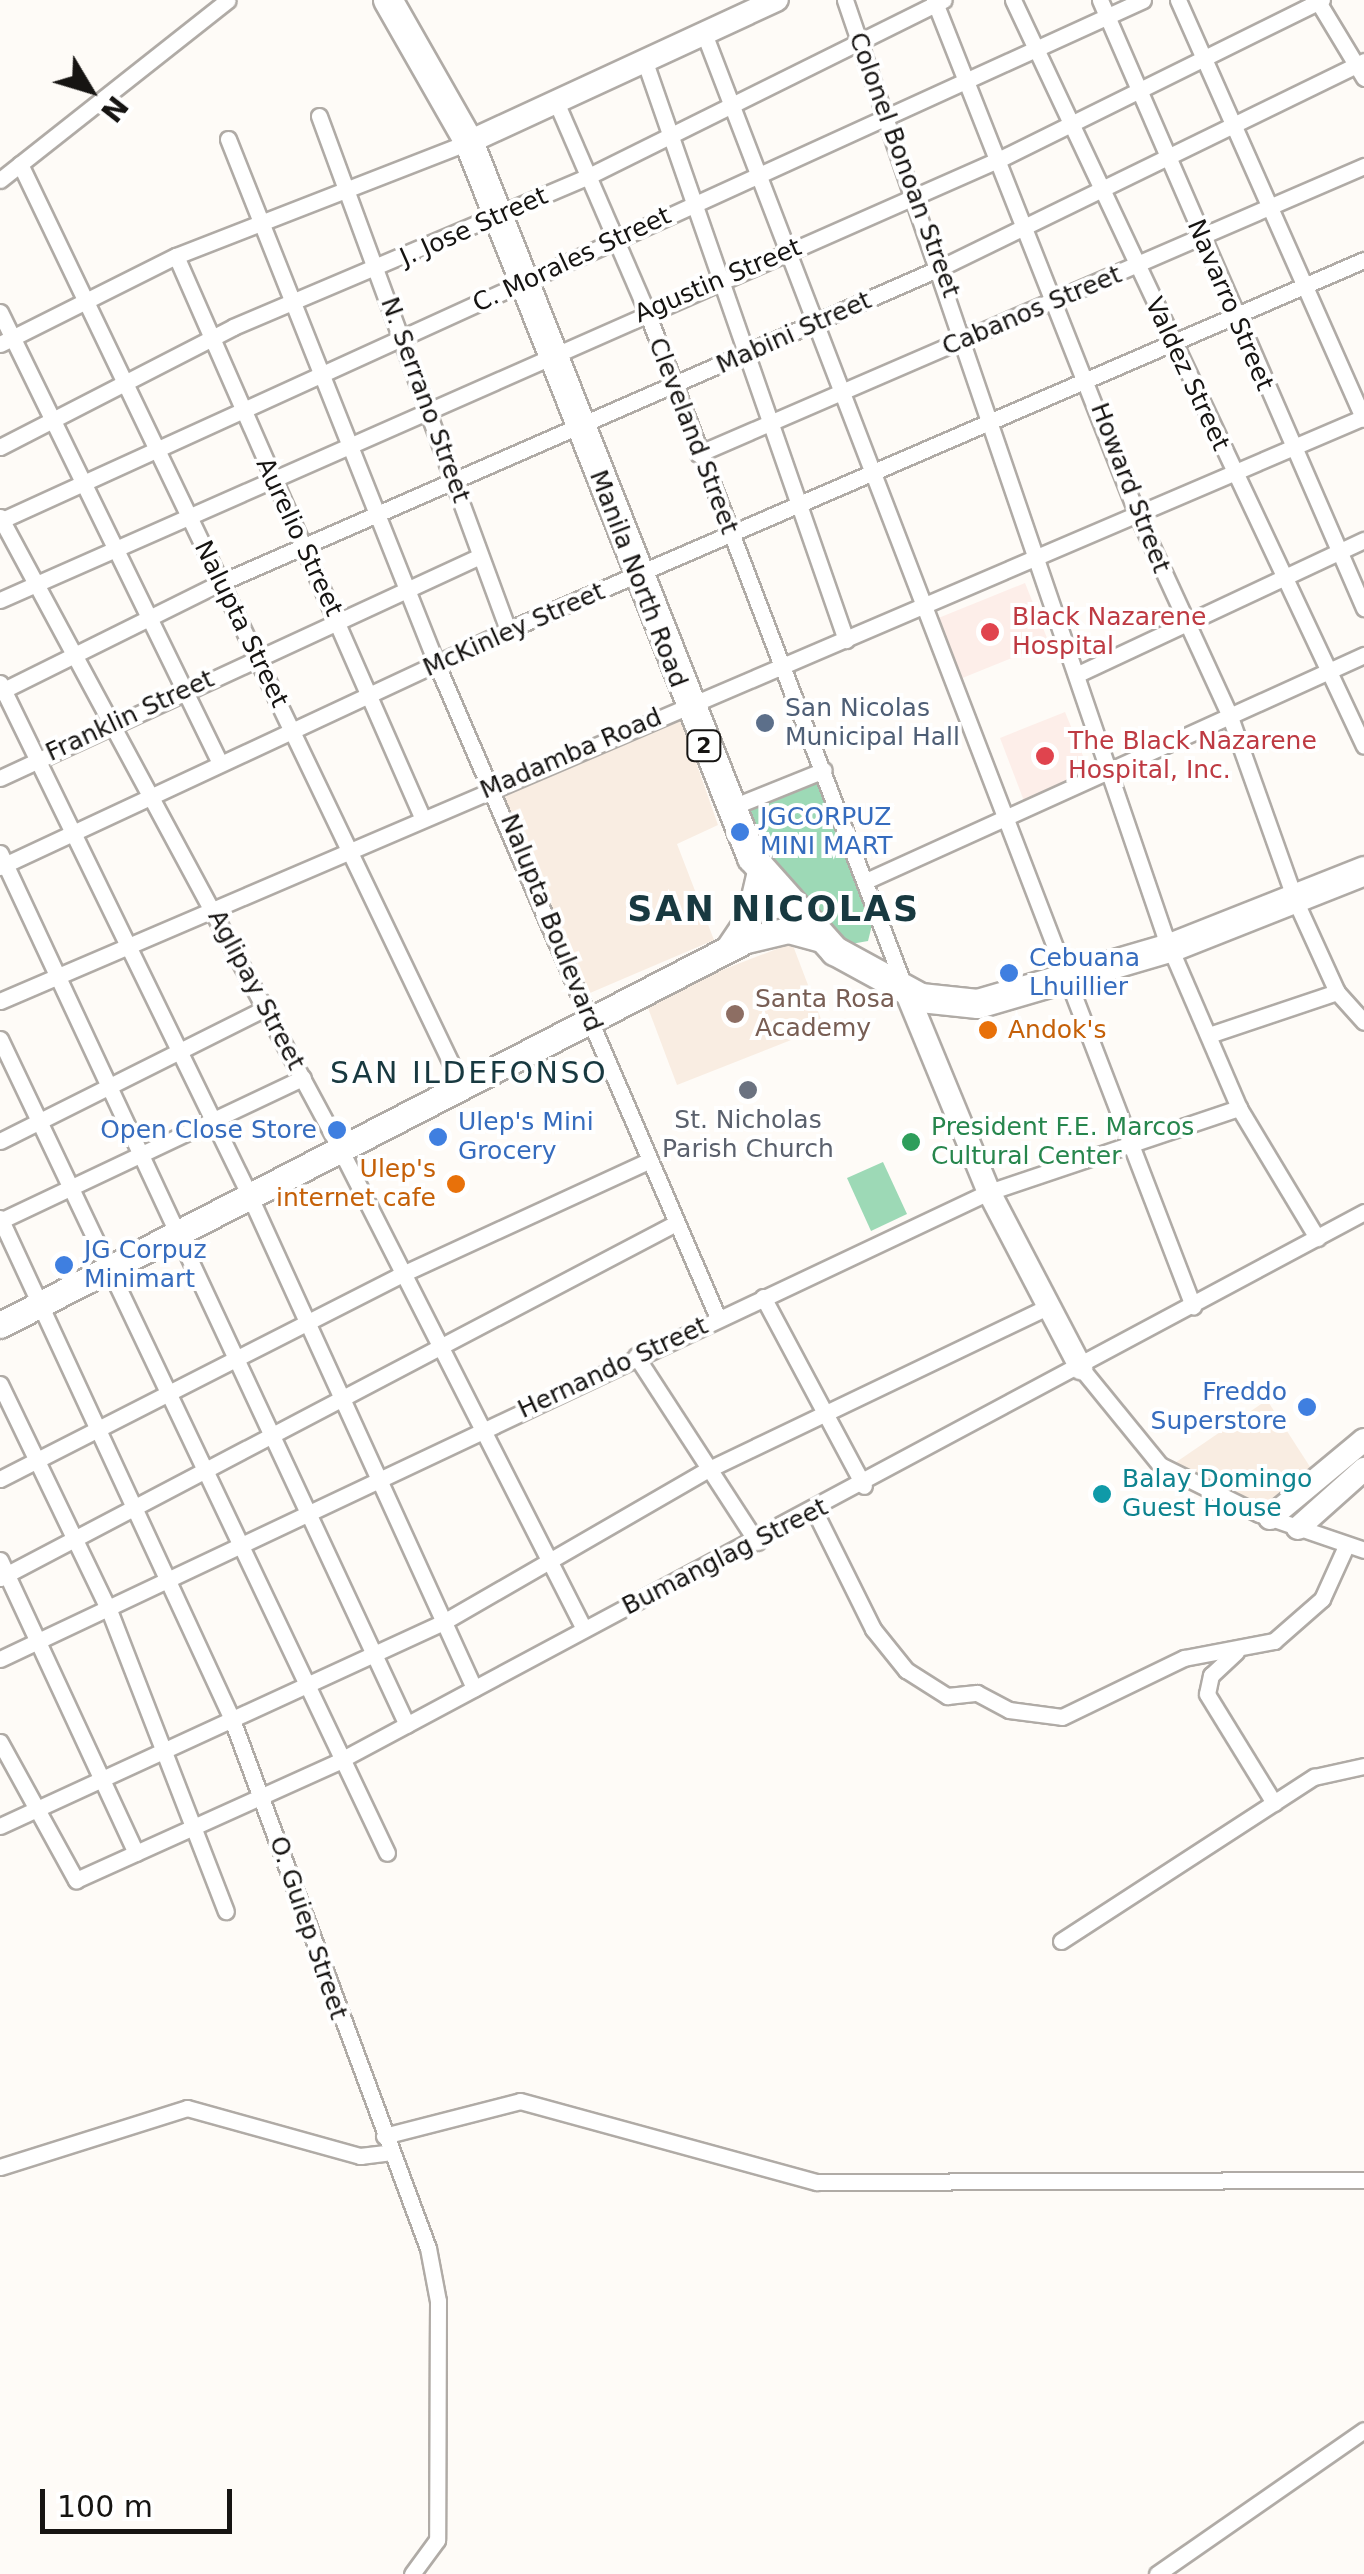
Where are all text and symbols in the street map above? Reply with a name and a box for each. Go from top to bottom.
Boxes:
street label: Colonel Bonoan Street [842,28,966,302]
north arrow [40,40,140,140]
text: N [94,89,134,128]
street label: J. Jose Street [396,181,552,273]
street label: C. Morales Street [468,201,676,319]
street label: Navarro Street [1180,215,1280,395]
street label: Agustin Street [630,232,806,330]
street label: Cabanos Street [938,260,1126,362]
street label: Mabini Street [712,285,876,381]
street label: N. Serrano Street [374,293,476,507]
street label: Valdez Street [1138,293,1236,455]
street label: Cleveland Street [642,334,744,538]
street label: Howard Street [1084,399,1176,577]
street label: Aurelio Street [249,453,349,621]
street label: Manila North Road [583,466,693,692]
street label: Nalupta Street [188,536,294,712]
street label: McKinley Street [419,577,609,683]
place label: Black Nazarene Hospital [1012,603,1206,662]
marker: Black Nazarene Hospital [977,619,1003,645]
street label: Franklin Street [41,664,219,768]
place label: San Nicolas Municipal Hall [785,694,960,753]
street label: Madamba Road [476,702,666,806]
marker: San Nicolas Municipal Hall [754,712,776,734]
place label: The Black Nazarene Hospital, Inc. [1068,727,1317,786]
road number: 2 [684,729,724,763]
marker: The Black Nazarene Hospital, Inc. [1032,743,1058,769]
place label: JGCORPUZ MINI MART [760,803,892,862]
street label: Nalupta Boulevard [494,810,608,1036]
marker: JGCORPUZ MINI MART [729,821,751,843]
district label: SAN NICOLAS [627,888,921,930]
street label: Aglipay Street [201,905,311,1075]
place label: Cebuana Lhuillier [1029,944,1140,1003]
marker: Cebuana Lhuillier [998,962,1020,984]
place label: Santa Rosa Academy [755,985,895,1044]
marker: Santa Rosa Academy [724,1003,746,1025]
place label: Andok's [1008,1015,1106,1045]
marker: Andok's [977,1019,999,1041]
district label: SAN ILDEFONSO [330,1055,608,1091]
marker: St. Nicholas Parish Church [737,1079,759,1101]
place label: St. Nicholas Parish Church [662,1106,834,1165]
place label: Ulep's Mini Grocery [458,1108,594,1167]
place label: President F.E. Marcos Cultural Center [931,1113,1194,1172]
place label: Open Close Store [100,1115,317,1145]
marker: Open Close Store [326,1119,348,1141]
marker: Ulep's Mini Grocery [427,1126,449,1148]
marker: President F.E. Marcos Cultural Center [900,1131,922,1153]
place label: Ulep's internet cafe [276,1155,436,1214]
marker: Ulep's internet cafe [445,1173,467,1195]
place label: JG Corpuz Minimart [84,1236,207,1295]
marker: JG Corpuz Minimart [53,1254,75,1276]
street label: Hernando Street [513,1311,713,1425]
place label: Freddo Superstore [1151,1378,1287,1437]
marker: Freddo Superstore [1296,1396,1318,1418]
place label: Balay Domingo Guest House [1122,1465,1312,1524]
marker: Balay Domingo Guest House [1091,1483,1113,1505]
street label: Bumanglag Street [617,1492,833,1622]
street label: O. Guiep Street [263,1832,353,2024]
scale bar [45,2469,238,2531]
text: 100 m [57,2489,153,2524]

